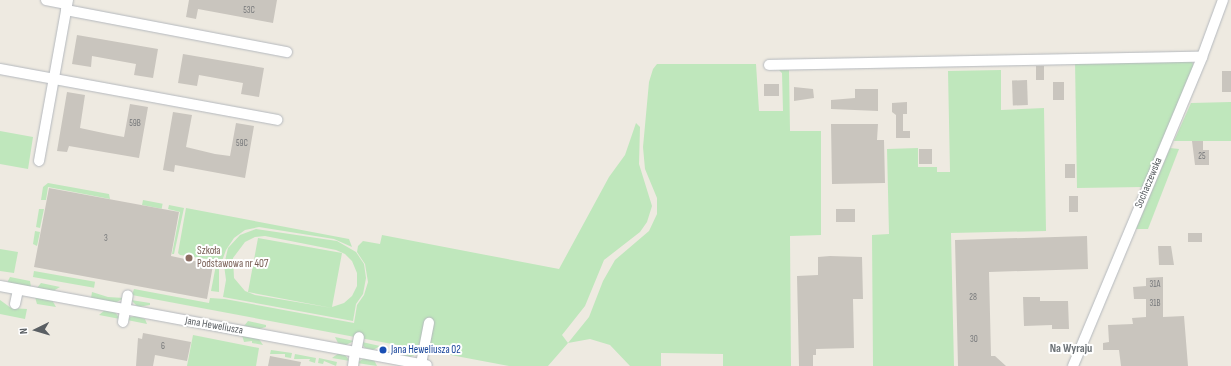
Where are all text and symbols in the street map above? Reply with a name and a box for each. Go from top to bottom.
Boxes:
house number: 53C [243,6,255,16]
house number: 59B [129,119,141,129]
house number: 59C [236,139,248,149]
house number: 25 [1198,152,1206,162]
street label: Sochaczewska [1132,156,1166,210]
house number: 3 [104,234,108,244]
place label: Szkoła Podstawowa nr 407 [197,245,268,271]
marker: Szkoła Podstawowa nr 407 [184,253,194,263]
house number: 31A [1150,280,1160,290]
house number: 28 [969,293,977,303]
house number: 31B [1150,299,1160,309]
north arrow [16,310,56,350]
street label: Jana Heweliusza [184,314,244,338]
text: N [17,328,30,335]
house number: 30 [970,335,978,345]
house number: 6 [161,342,165,352]
district label: Na Wyraju [1050,342,1092,356]
place label: Jana Heweliusza 02 [391,343,461,357]
marker: Jana Heweliusza 02 [378,345,388,355]

